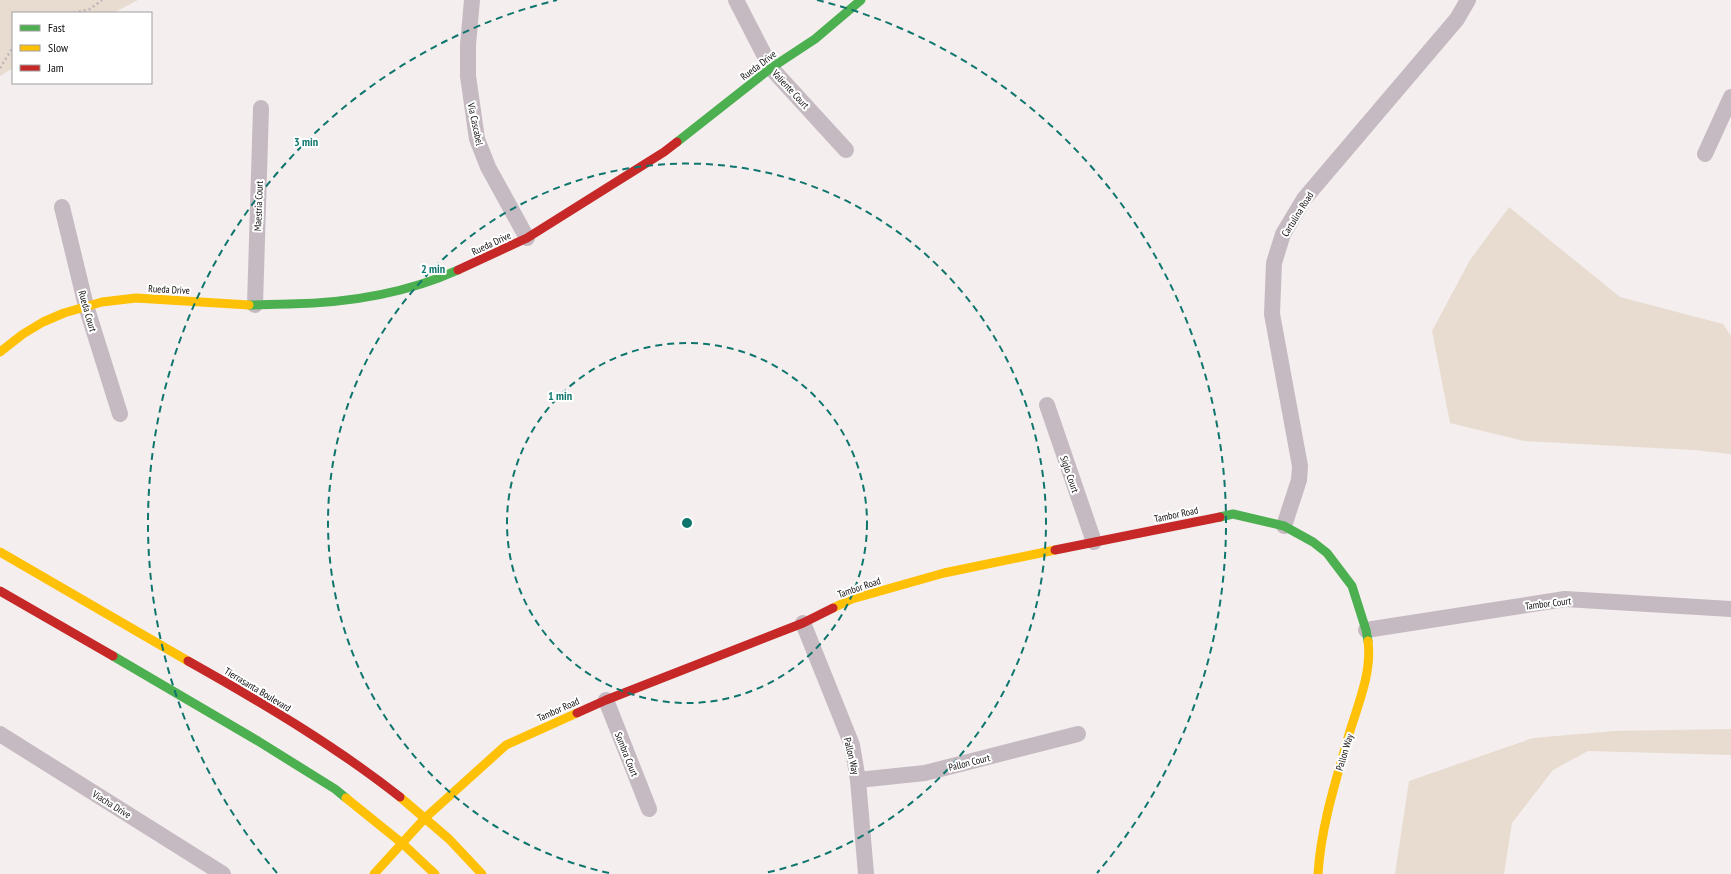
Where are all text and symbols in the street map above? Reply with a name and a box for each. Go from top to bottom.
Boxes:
legend [12,12,152,84]
text: Fast [48,20,66,35]
text: Slow [48,40,69,55]
street label: Rueda Drive [738,48,779,83]
text: Jam [47,60,64,75]
street label: Valiente Court [769,66,812,112]
street label: Via Cascabel [464,101,486,147]
text: 3 min [294,134,318,149]
street label: Maestria Court [251,180,266,231]
street label: Cartulina Road [1279,189,1316,239]
street label: Rueda Drive [469,229,513,258]
text: 2 min [421,261,445,276]
street label: Rueda Drive [148,282,190,297]
street label: Rueda Court [75,289,100,334]
text: 1 min [548,388,572,403]
street label: Siglo Court [1057,454,1082,495]
street label: Tambor Road [1153,503,1199,525]
centre of rings [680,516,694,530]
street label: Tambor Road [836,574,882,601]
street label: Tambor Court [1524,594,1572,613]
street label: Tierrasanta Boulevard [222,664,293,714]
street label: Tambor Road [535,694,581,724]
street label: Sombra Court [612,730,641,779]
street label: Pallon Way [1333,732,1356,772]
street label: Pallon Way [841,736,862,776]
street label: Pallon Court [947,751,992,774]
street label: Viacha Drive [89,787,133,821]

